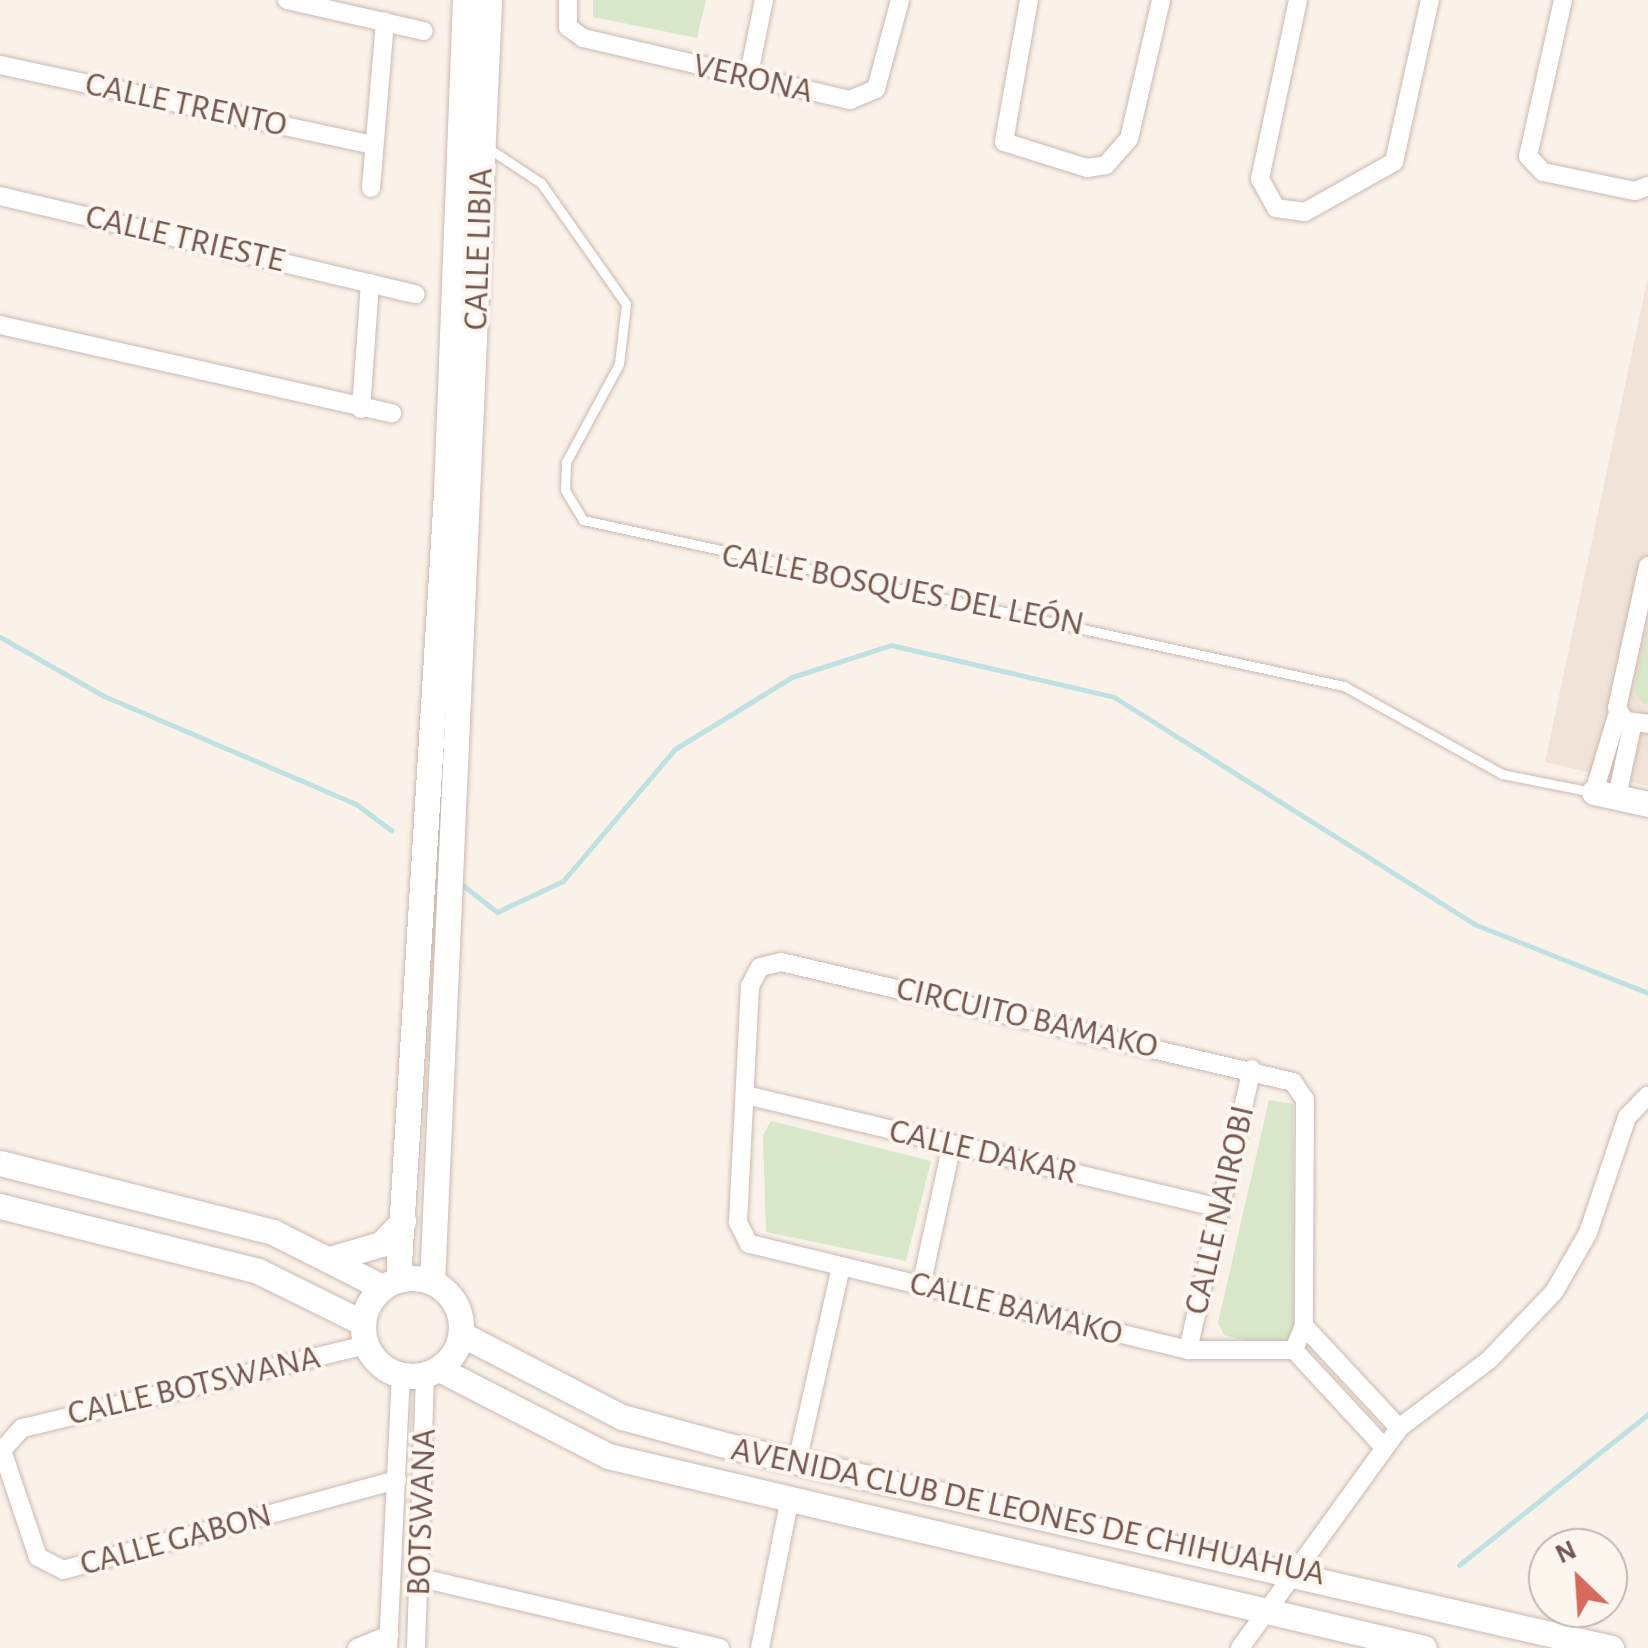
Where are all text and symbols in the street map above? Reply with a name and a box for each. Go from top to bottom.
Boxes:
street label: VERONA [689,45,817,113]
street label: CALLE TRENTO [81,63,291,147]
street label: CALLE LIBIA [455,167,503,331]
street label: CALLE TRIESTE [81,196,289,282]
street label: CALLE BOSQUES DEL LEÓN [718,534,1088,646]
street label: CIRCUITO BAMAKO [892,968,1162,1068]
street label: CALLE NAIROBI [1176,1101,1264,1319]
street label: CALLE DAKAR [885,1110,1081,1194]
street label: CALLE BAMAKO [905,1262,1127,1356]
street label: CALLE BOTSWANA [64,1337,324,1435]
street label: BOTSWANA [398,1428,446,1596]
street label: AVENIDA CLUB DE LEONES DE CHIHUAHUA [727,1428,1329,1596]
street label: CALLE GABON [76,1494,276,1586]
north arrow [1528,1528,1628,1628]
text: N [1551,1536,1581,1569]

